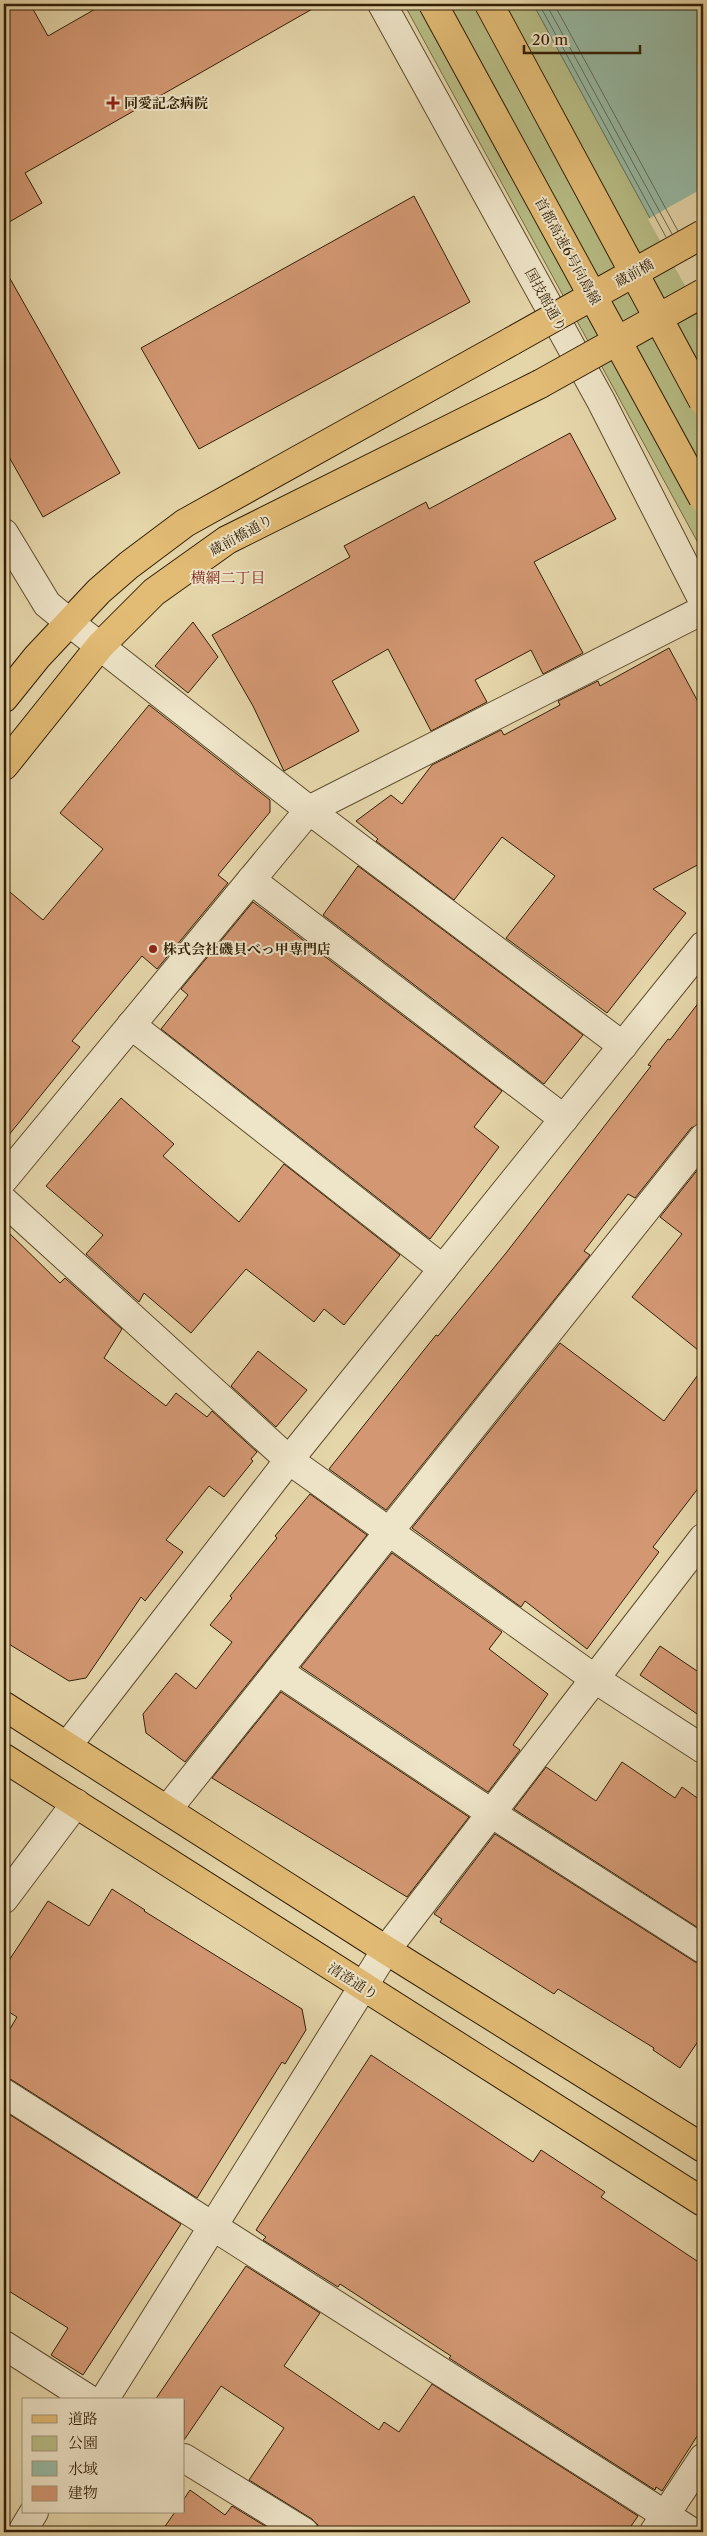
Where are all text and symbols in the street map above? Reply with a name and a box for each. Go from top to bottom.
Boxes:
scale bar [524,22,641,54]
text: 20 m [532,30,568,49]
place label: 同愛記念病院 [124,94,208,112]
marker: 同愛記念病院 [106,96,120,110]
street label: 首都高速6号向島線 [531,194,605,308]
street label: 蔵前橋 [611,255,657,291]
street label: 国技館通り [521,265,571,335]
street label: 蔵前橋通り [206,510,276,560]
district label: 横網二丁目 [190,568,266,587]
place label: 株式会社磯貝べっ甲専門店 [163,940,331,958]
marker: 株式会社磯貝べっ甲専門店 [147,943,159,955]
street label: 清澄通り [324,1959,382,2003]
legend [22,2398,185,2514]
text: 道路 [68,2409,98,2428]
text: 公園 [68,2433,98,2452]
text: 水域 [68,2459,98,2478]
text: 建物 [68,2483,98,2502]

